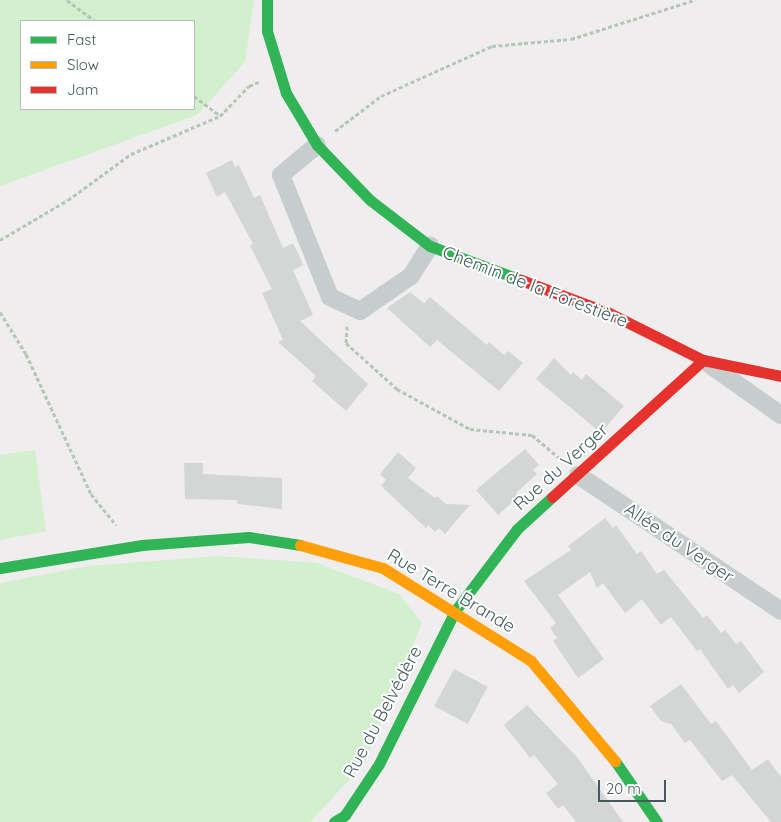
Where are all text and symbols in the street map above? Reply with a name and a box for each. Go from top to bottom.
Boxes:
legend [20,20,195,110]
text: Fast [67,30,96,49]
text: Slow [67,55,99,74]
text: Jam [67,80,98,99]
street label: Chemin de la Forestière [439,242,631,332]
street label: Rue du Verger [509,419,613,515]
street label: Allée du Verger [620,498,738,588]
street label: Rue Terre Brande [383,544,519,638]
street label: Rue du Belvédère [339,642,427,782]
scale bar [601,770,668,802]
text: 20 m [606,779,641,798]

